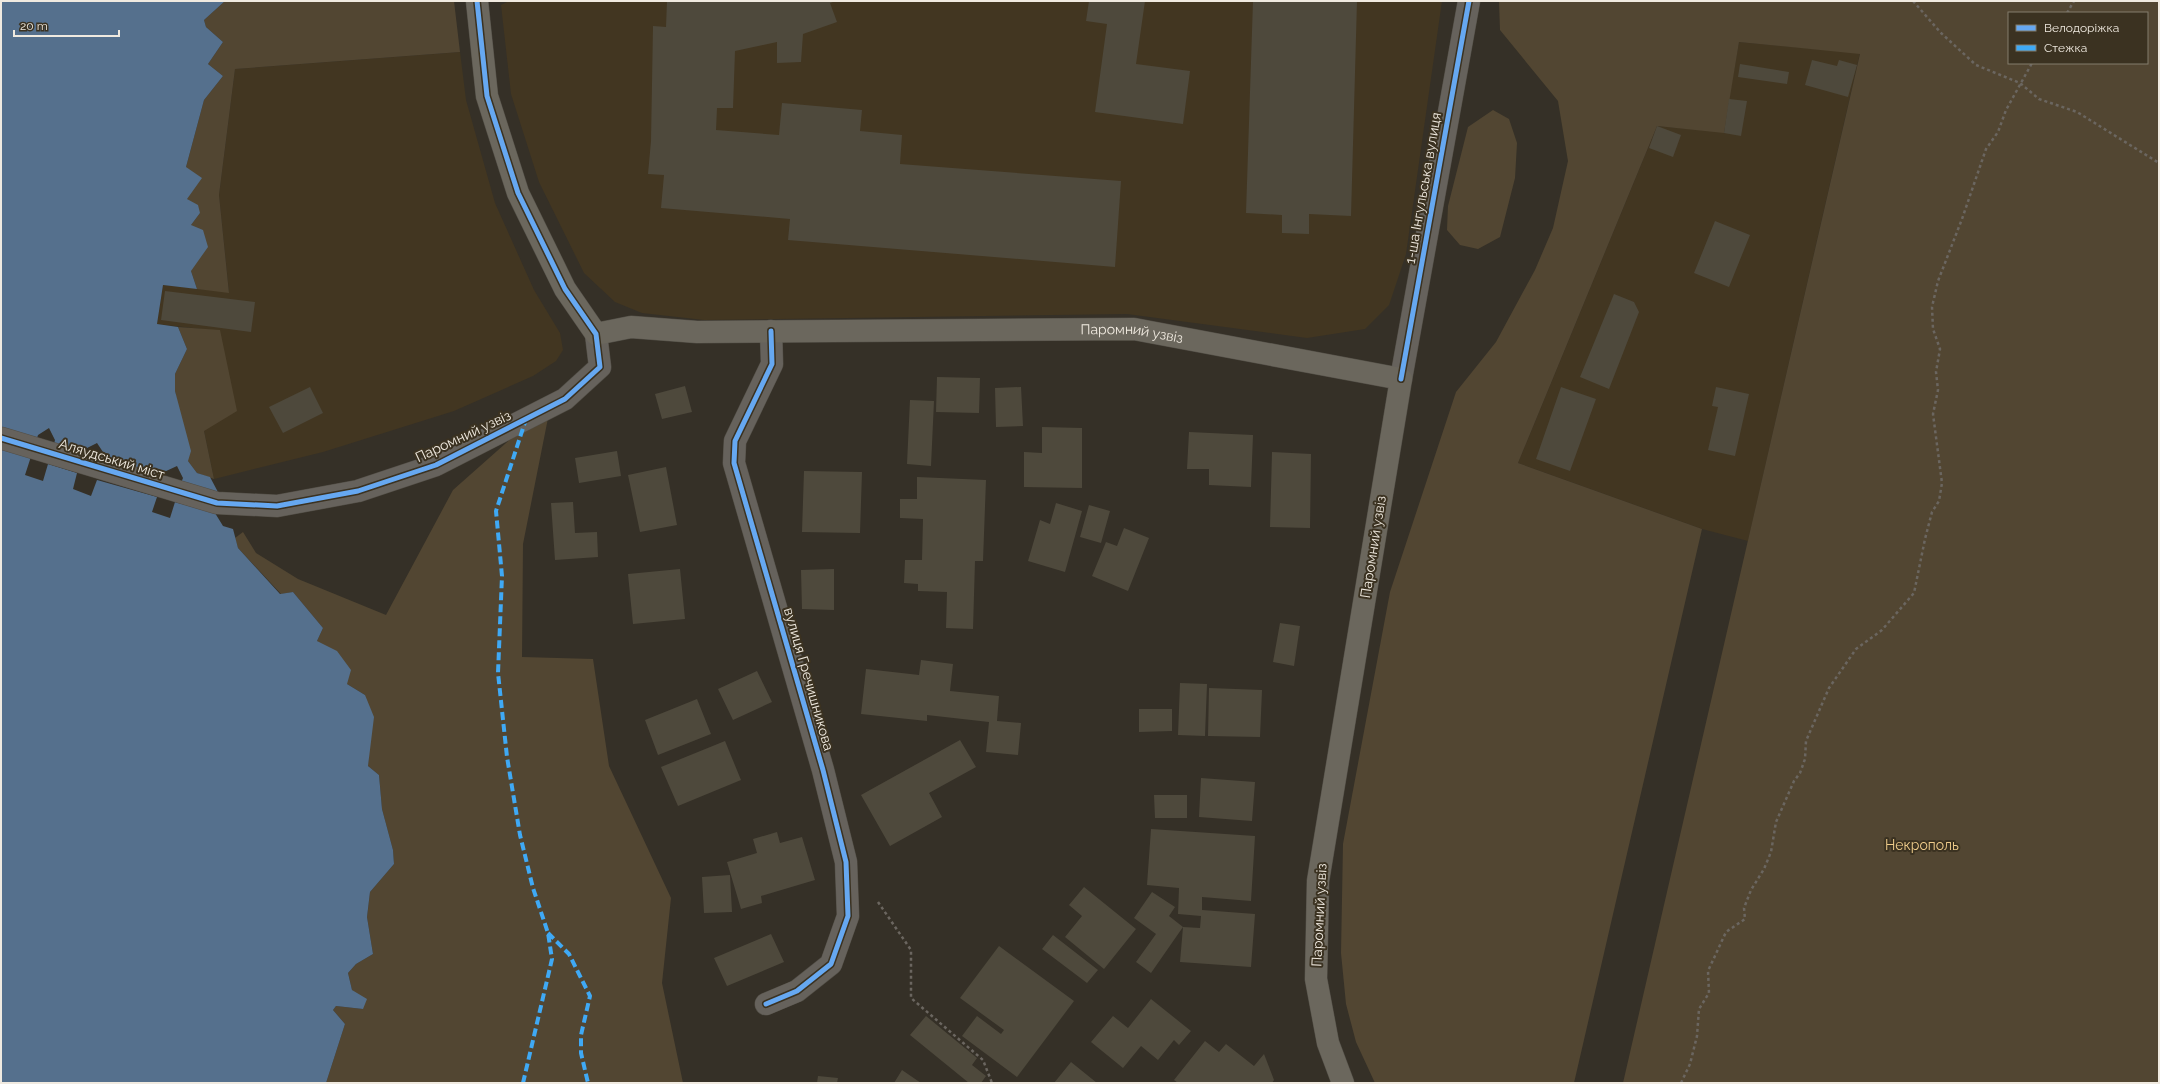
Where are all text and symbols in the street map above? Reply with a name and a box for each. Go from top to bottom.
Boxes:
scale bar [14,12,119,38]
legend [2008,12,2148,64]
text: 20 m [20,19,48,33]
text: Велодоріжка [2044,21,2119,35]
text: Стежка [2044,41,2087,55]
street label: 1-ша Інгульська вулиця [1402,111,1444,265]
street label: Паромний узвіз [1080,321,1185,346]
street label: Паромний узвіз [413,407,513,465]
street label: Аляудський міст [57,435,167,483]
street label: Паромний узвіз [1357,495,1389,599]
street label: вулиця Гречишникова [781,606,837,752]
park label: Некрополь [1885,837,1959,853]
street label: Паромний узвіз [1308,863,1330,967]

